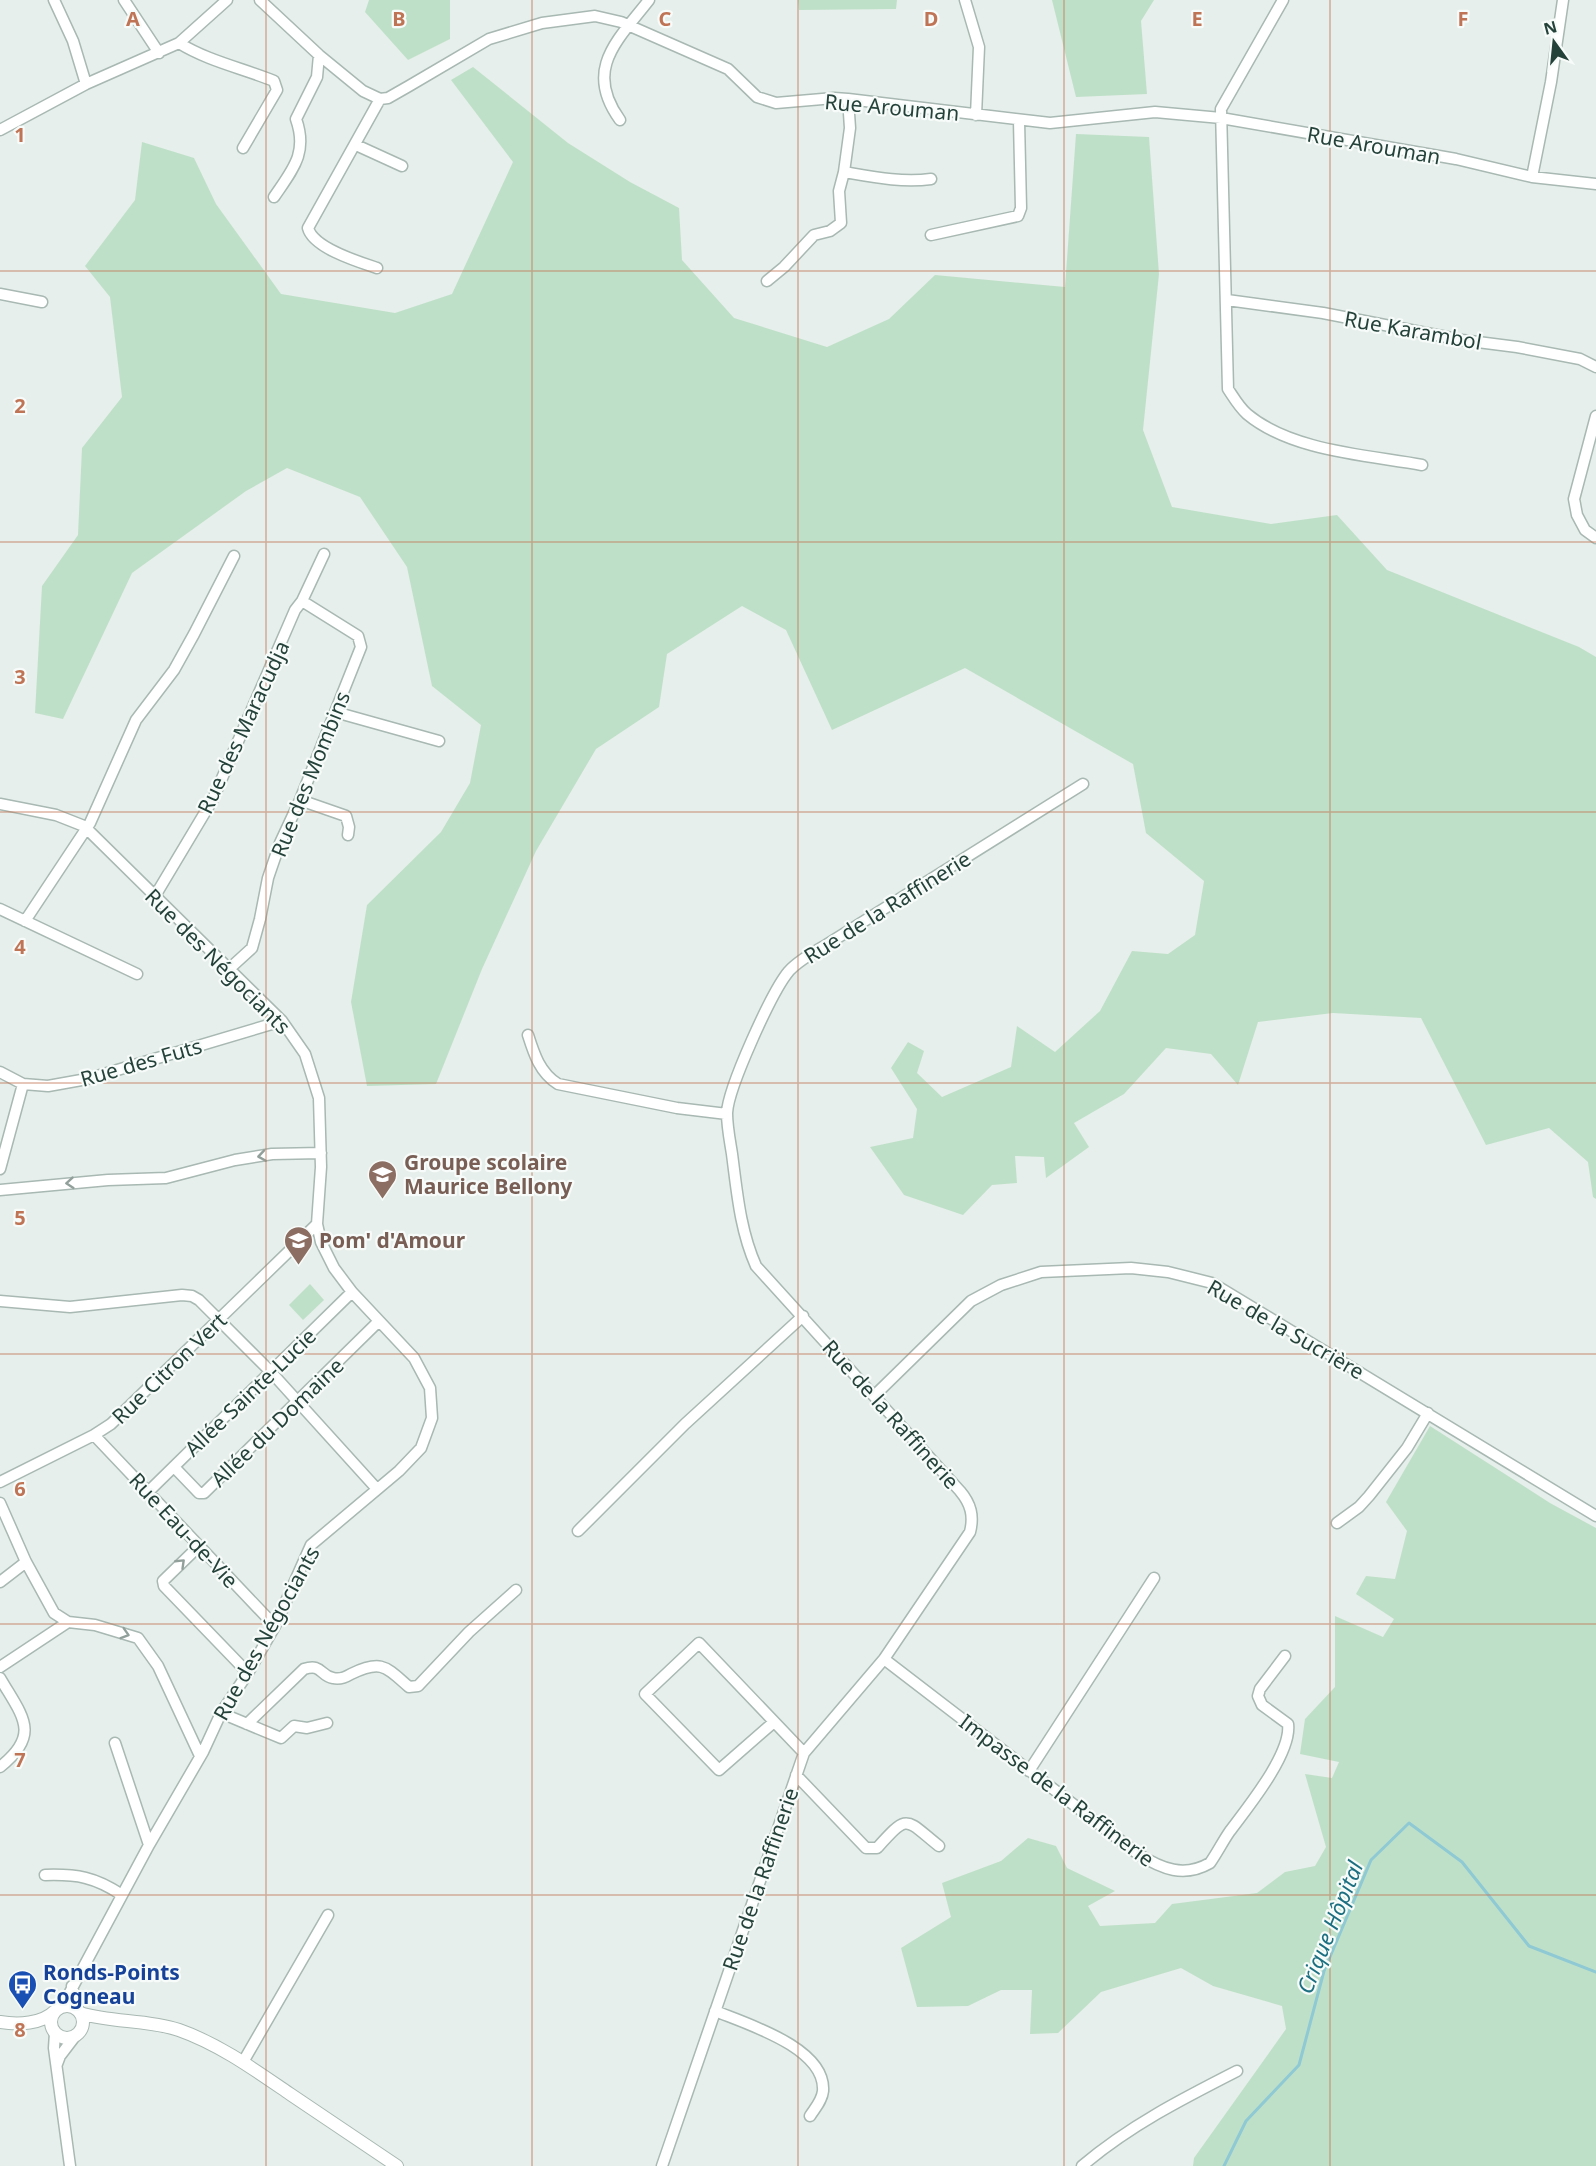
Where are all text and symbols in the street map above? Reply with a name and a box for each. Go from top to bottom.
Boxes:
text: A [126,5,140,32]
text: B [392,5,406,32]
text: C [659,5,672,32]
text: D [924,5,938,32]
text: E [1191,5,1203,32]
text: F [1458,5,1468,32]
north arrow [1524,12,1584,72]
text: N [1541,15,1559,40]
street label: Rue Arouman [823,87,961,127]
street label: Rue Arouman [1305,119,1443,171]
text: 1 [14,121,26,148]
street label: Rue Karambol [1342,304,1484,356]
text: 2 [14,392,26,419]
street label: Rue des Maracudja [191,636,295,818]
text: 3 [14,663,26,690]
street label: Rue des Mombins [264,687,356,861]
street label: Rue de la Raffinerie [798,844,976,970]
street label: Rue des Négociants [139,882,297,1040]
text: 4 [14,933,26,960]
street label: Rue des Futs [77,1031,205,1093]
place label: Groupe scolaire Maurice Bellony [404,1148,572,1200]
one-way arrow [258,1149,268,1162]
school or university icon: Groupe scolaire Maurice Bellony [367,1158,399,1200]
one-way arrow [66,1176,75,1189]
text: 5 [14,1204,26,1231]
school or university icon: Pom' d'Amour [282,1224,314,1266]
place label: Pom' d'Amour [319,1226,466,1254]
street label: Rue de la Sucrière [1202,1273,1370,1385]
street label: Rue Citron Vert [106,1306,233,1430]
street label: Allée Sainte-Lucie [178,1322,322,1462]
street label: Rue de la Raffinerie [816,1333,966,1495]
street label: Allée du Domaine [205,1351,349,1493]
street label: Rue Eau-de-Vie [123,1466,245,1594]
text: 6 [14,1475,26,1502]
street label: Rue des Négociants [206,1541,326,1725]
one-way arrow [174,1560,185,1571]
one-way arrow [119,1627,130,1640]
street label: Impasse de la Raffinerie [954,1707,1160,1873]
text: 7 [14,1746,26,1773]
street label: Rue de la Raffinerie [716,1784,804,1974]
water label: Crique Hôpital [1289,1855,1370,1998]
place label: Ronds-Points Cogneau [43,1958,180,2010]
bus stop icon: Ronds-Points Cogneau [6,1968,38,2010]
text: 8 [14,2016,26,2043]

